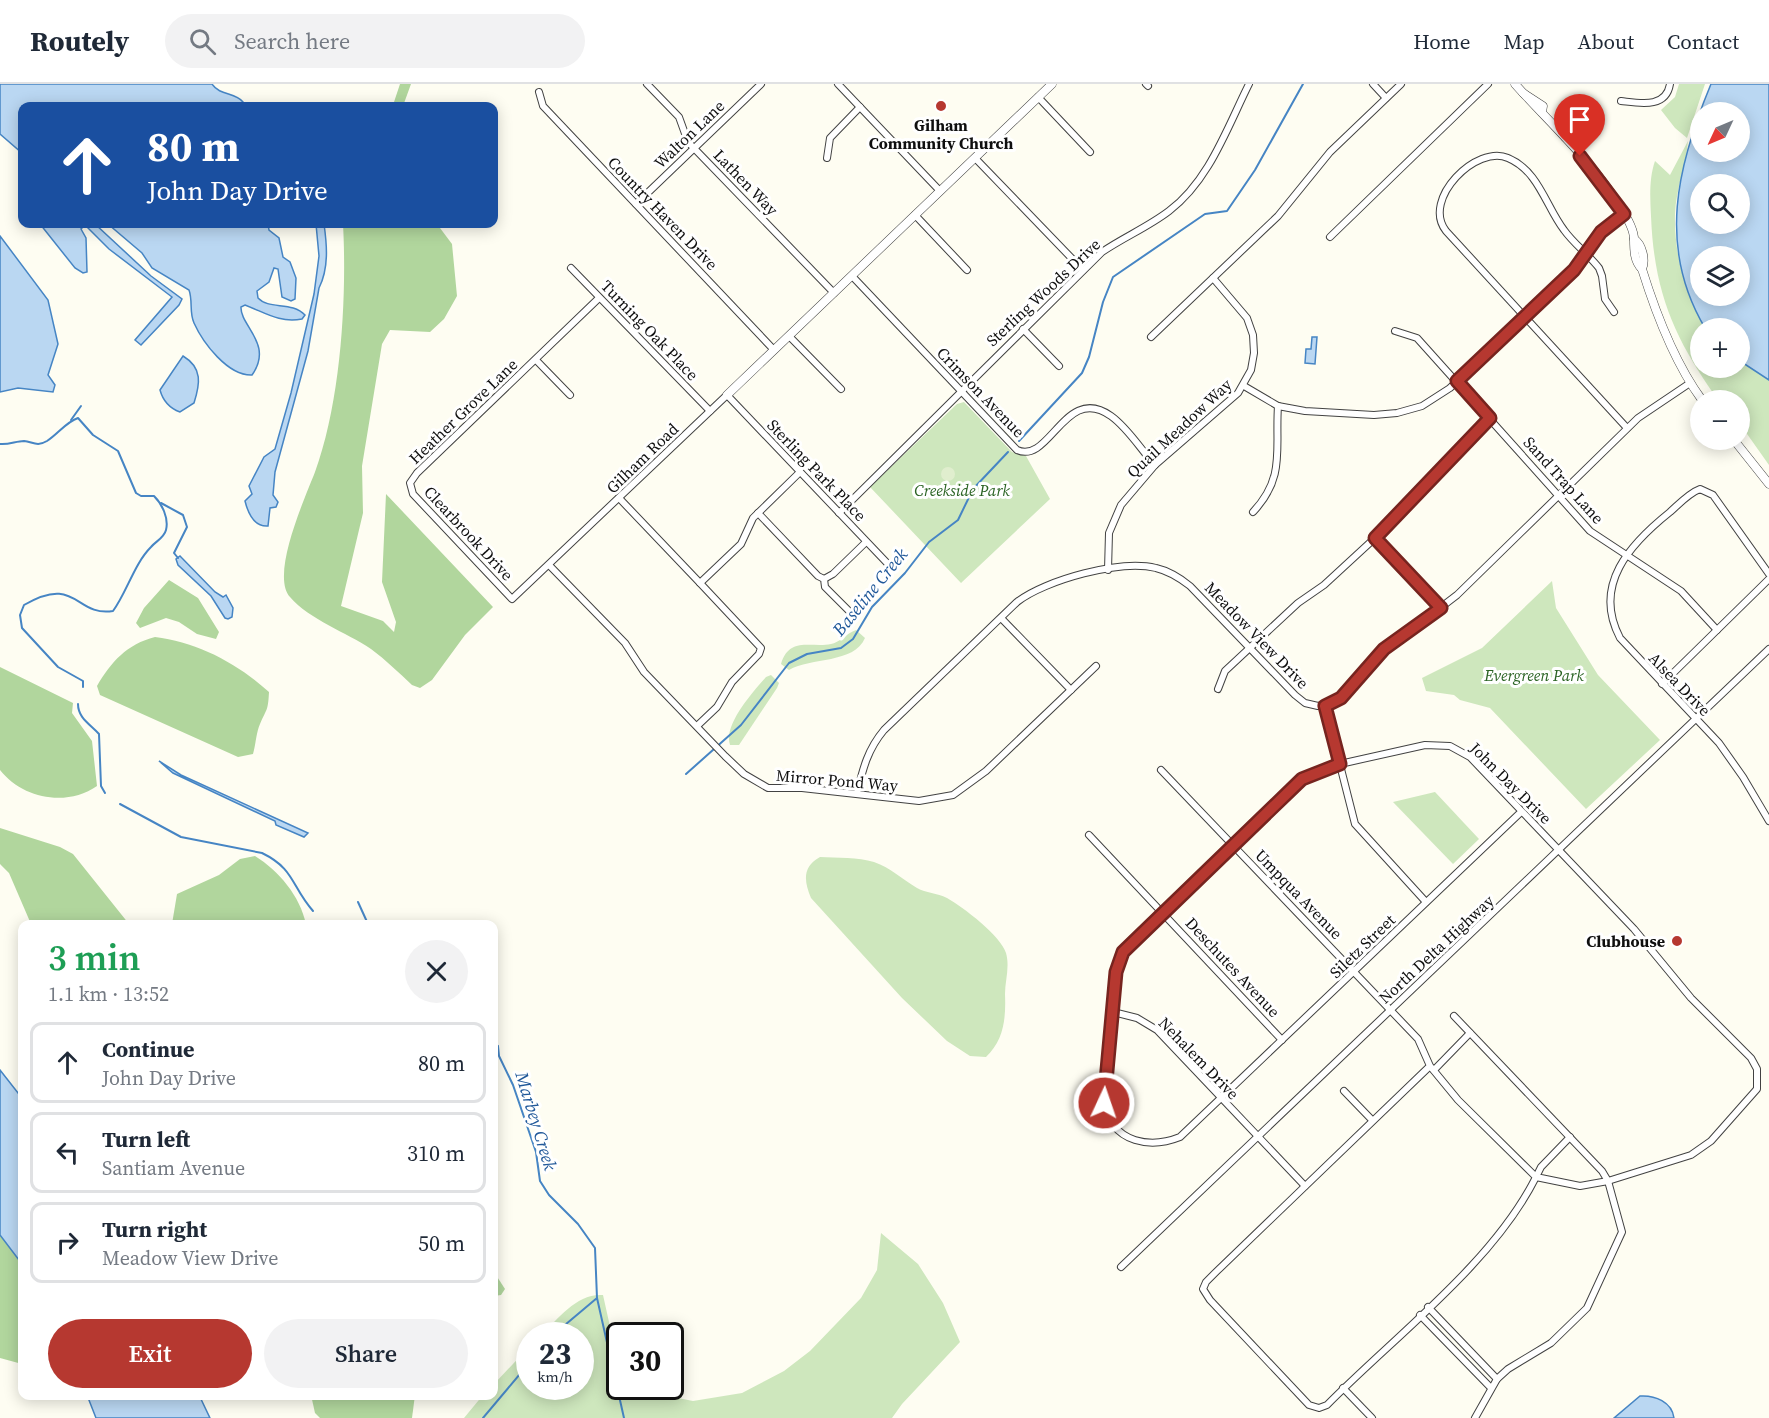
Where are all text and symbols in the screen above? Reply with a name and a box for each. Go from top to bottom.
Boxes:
search box [165,14,585,68]
text: Routely [30,22,129,60]
icon: search [186,25,219,58]
text: Search here [234,26,350,56]
text: Home [1413,27,1471,56]
text: Map [1504,27,1545,56]
text: About [1578,27,1634,56]
text: Contact [1667,27,1739,56]
pin [1554,94,1605,156]
street label: Walton Lane [649,95,729,173]
marker: Gilham Community Church [934,99,948,113]
north arrow [1690,102,1750,162]
map controls [1690,102,1750,450]
icon: arrive [1563,103,1596,136]
place label: Gilham Community Church [869,114,1013,154]
text: 80 m [147,117,240,175]
icon: ahead [48,126,126,204]
street label: Lathen Way [709,144,784,220]
street label: Country Haven Drive [603,151,723,275]
text: John Day Drive [147,172,328,209]
button: search [1690,174,1750,234]
street label: Sterling Woods Drive [981,233,1105,351]
button: layers [1690,246,1750,306]
street label: Turning Oak Place [596,275,704,385]
button: + [1690,318,1750,378]
street label: Crimson Avenue [932,342,1030,442]
street label: Heather Grove Lane [404,353,522,469]
street label: Quail Meadow Way [1122,373,1237,482]
button: − [1690,390,1750,450]
street label: Sterling Park Place [763,414,871,526]
street label: Gilham Road [601,418,683,498]
street label: Sand Trap Lane [1519,432,1609,528]
park label: Creekside Park [914,479,1010,501]
street label: Clearbrook Drive [419,481,519,585]
water label: Baseline Creek [826,542,913,642]
street label: Meadow View Drive [1200,577,1314,693]
street label: Alsea Drive [1644,647,1716,721]
park label: Evergreen Park [1483,664,1584,686]
street label: John Day Drive [1465,737,1557,829]
street label: Mirror Pond Way [775,764,900,796]
street label: Umpqua Avenue [1250,844,1348,944]
street label: North Delta Highway [1374,889,1499,1008]
street label: Siletz Street [1324,909,1400,983]
street label: Deschutes Avenue [1181,912,1285,1022]
place label: Clubhouse [1586,930,1665,952]
text: 3 min [48,933,140,982]
marker: Clubhouse [1670,934,1684,948]
button: close [405,940,468,1003]
text: 1.1 km · 13:52 [48,980,169,1008]
street label: Nehalem Drive [1154,1012,1244,1104]
text: Continue [102,1034,195,1064]
icon: ahead [51,1046,84,1079]
text: 80 m [418,1048,465,1078]
text: John Day Drive [102,1064,236,1092]
water label: Marbey Creek [509,1067,564,1174]
position arrow [1072,1071,1136,1135]
text: Turn left [102,1124,190,1154]
icon: left [51,1136,84,1169]
text: 310 m [407,1138,465,1168]
text: Santiam Avenue [102,1154,245,1182]
text: Turn right [102,1214,207,1244]
icon: right [51,1226,84,1259]
text: 50 m [418,1228,465,1258]
text: Meadow View Drive [102,1244,278,1272]
button: Exit [48,1319,252,1388]
button: Share [264,1319,468,1388]
speed limit sign: 30 [606,1322,684,1400]
text: 23 [539,1333,571,1374]
text: km/h [537,1366,573,1387]

